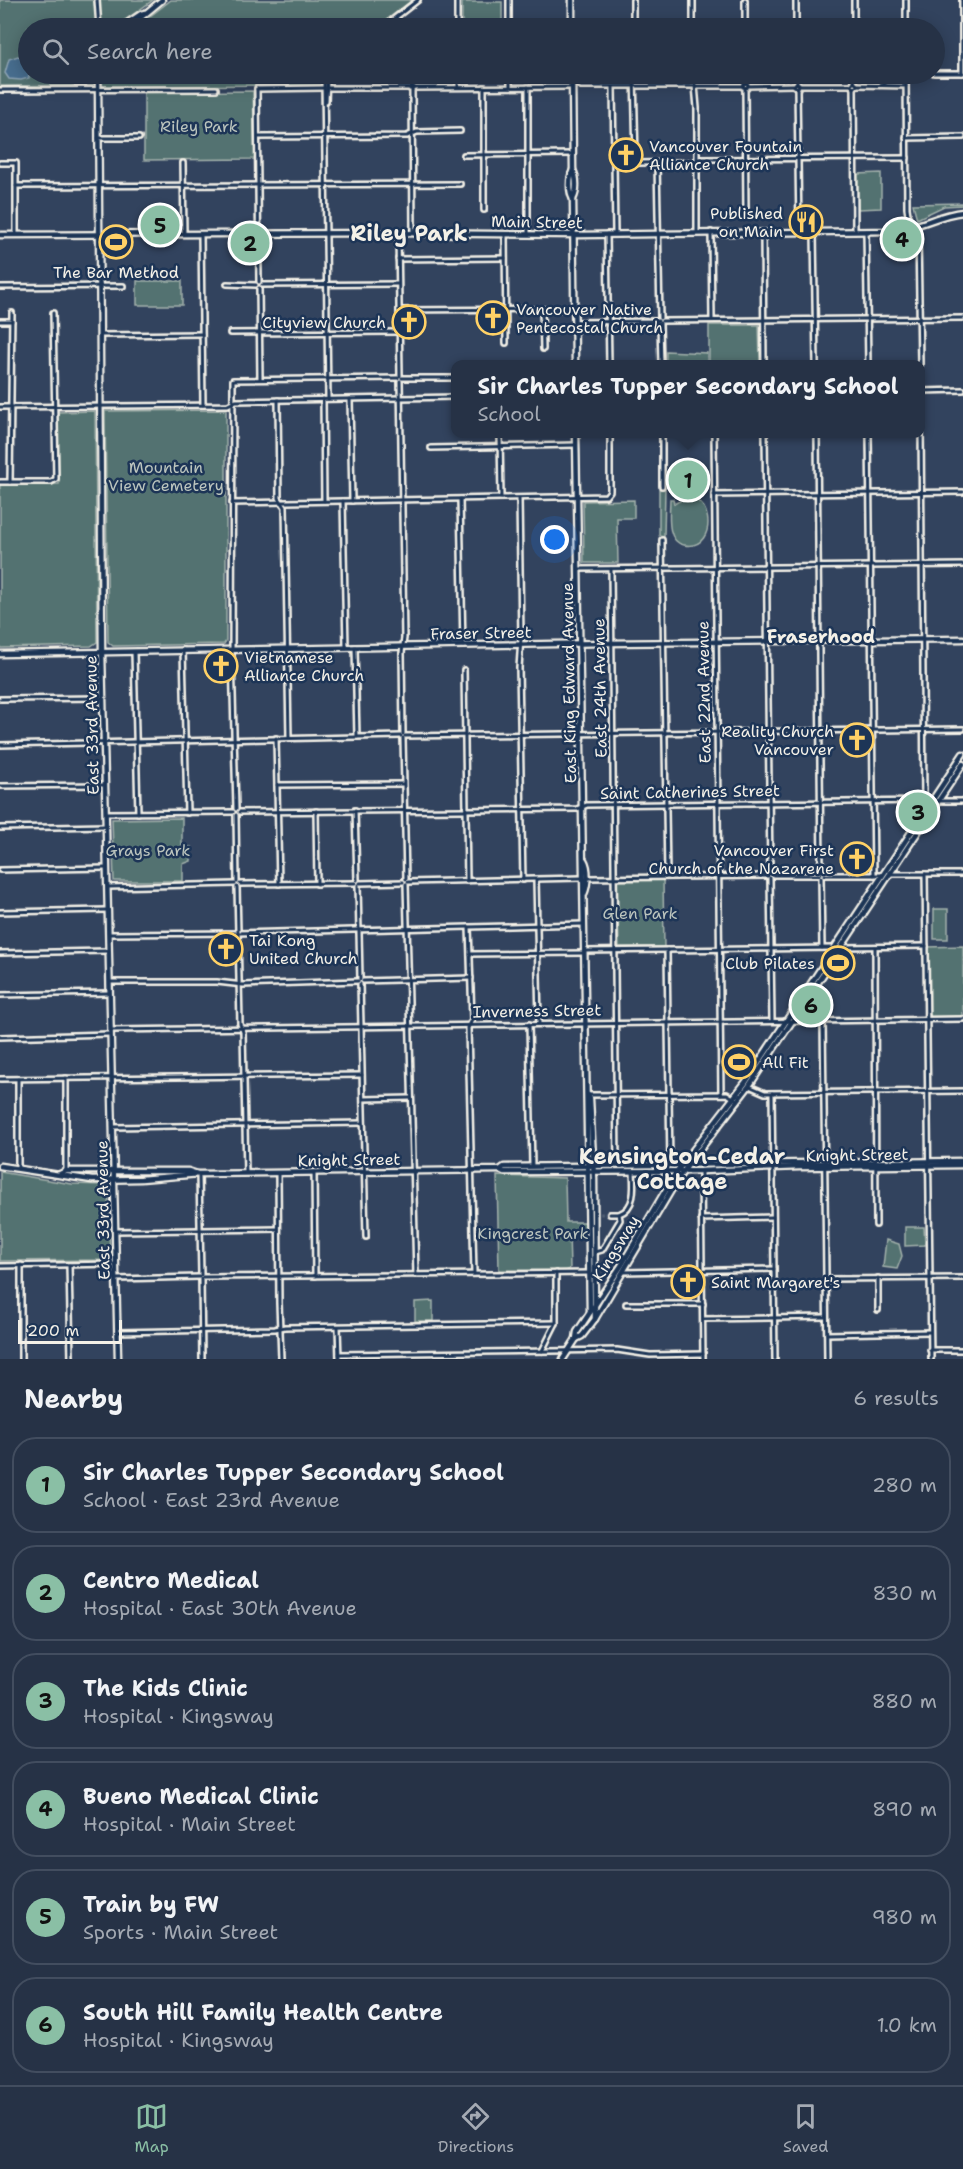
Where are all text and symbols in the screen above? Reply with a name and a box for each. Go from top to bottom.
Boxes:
search box [18,18,945,84]
icon: search [39,35,72,68]
text: Search here [87,37,213,66]
park label: Riley Park [160,116,238,137]
place label: Vancouver Fountain Alliance Church [649,136,802,175]
church icon: Vancouver Fountain Alliance Church [608,137,644,173]
pin: 5 [140,202,180,248]
place label: Published on Main [710,203,783,242]
restaurant icon: Published on Main [788,204,824,240]
street label: Main Street [491,211,583,233]
pin: 4 [882,216,922,262]
district label: Riley Park [350,219,468,248]
pin: 2 [230,220,270,266]
sports icon: The Bar Method [98,224,134,260]
place label: The Bar Method [53,262,179,283]
place label: Vancouver Native Pentecostal Church [516,299,663,338]
church icon: Vancouver Native Pentecostal Church [475,300,511,336]
church icon: Cityview Church [391,304,427,340]
place label: Cityview Church [262,312,386,333]
popup [451,360,925,438]
text: Sir Charles Tupper Secondary School [478,372,899,401]
text: School [478,401,540,427]
park label: Mountain View Cemetery [108,457,224,496]
pin: 1 [668,458,708,502]
your location [540,525,569,554]
street label: East King Edward Avenue [557,582,581,784]
street label: East 24th Avenue [588,618,612,758]
street label: East 22nd Avenue [692,621,716,763]
street label: Fraser Street [430,622,532,644]
district label: Fraserhood [767,625,875,649]
place label: Vietnamese Alliance Church [244,647,364,686]
church icon: Vietnamese Alliance Church [203,648,239,684]
street label: East 33rd Avenue [80,655,104,795]
place label: Reality Church Vancouver [721,721,834,760]
church icon: Reality Church Vancouver [839,722,875,758]
street label: Saint Catherines Street [600,780,780,804]
pin: 3 [898,790,938,834]
park label: Grays Park [105,840,191,861]
place label: Vancouver First Church of the Nazarene [649,840,834,879]
church icon: Vancouver First Church of the Nazarene [839,841,875,877]
park label: Glen Park [602,903,678,924]
place label: Tai Kong United Church [249,930,358,969]
church icon: Tai Kong United Church [208,931,244,967]
sports icon: Club Pilates [820,945,856,981]
place label: Club Pilates [725,953,815,974]
pin: 6 [792,982,830,1028]
street label: Inverness Street [473,999,601,1023]
sports icon: All Fit [721,1044,757,1080]
place label: All Fit [762,1052,809,1073]
street label: East 33rd Avenue [91,1140,115,1280]
district label: Kensington-Cedar Cottage [579,1142,785,1196]
street label: Knight Street [805,1144,909,1166]
street label: Knight Street [297,1149,401,1171]
street label: Kingsway [588,1211,644,1285]
park label: Kingcrest Park [477,1223,589,1244]
church icon: Saint Margaret's [670,1264,706,1300]
place label: Saint Margaret's [711,1272,841,1293]
scale bar [18,1317,122,1344]
text: 200 m [27,1320,79,1341]
text: Nearby [24,1381,123,1416]
text: 6 results [853,1385,939,1411]
text: Sir Charles Tupper Secondary School [83,1458,504,1487]
text: 1 [41,1472,50,1498]
text: 280 m [872,1472,937,1498]
text: School · East 23rd Avenue [83,1487,340,1513]
text: Centro Medical [83,1566,259,1595]
text: 2 [39,1580,53,1606]
text: 830 m [872,1580,937,1606]
text: Hospital · East 30th Avenue [83,1595,357,1621]
text: The Kids Clinic [83,1674,248,1703]
text: 3 [39,1688,53,1714]
text: 880 m [872,1688,937,1714]
text: Hospital · Kingsway [83,1703,274,1729]
text: Bueno Medical Clinic [83,1782,319,1811]
text: 4 [39,1796,53,1822]
text: 890 m [872,1796,937,1822]
text: Hospital · Main Street [83,1811,296,1837]
text: Train by FW [83,1890,219,1919]
text: 5 [39,1904,52,1930]
text: 980 m [872,1904,937,1930]
text: Sports · Main Street [83,1919,278,1945]
text: South Hill Family Health Centre [83,1998,443,2027]
text: 6 [39,2012,53,2038]
text: 1.0 km [877,2012,937,2038]
text: Hospital · Kingsway [83,2027,274,2053]
tab: Map [135,2100,169,2157]
tab: Directions [438,2100,514,2157]
tab: Saved [783,2100,829,2157]

